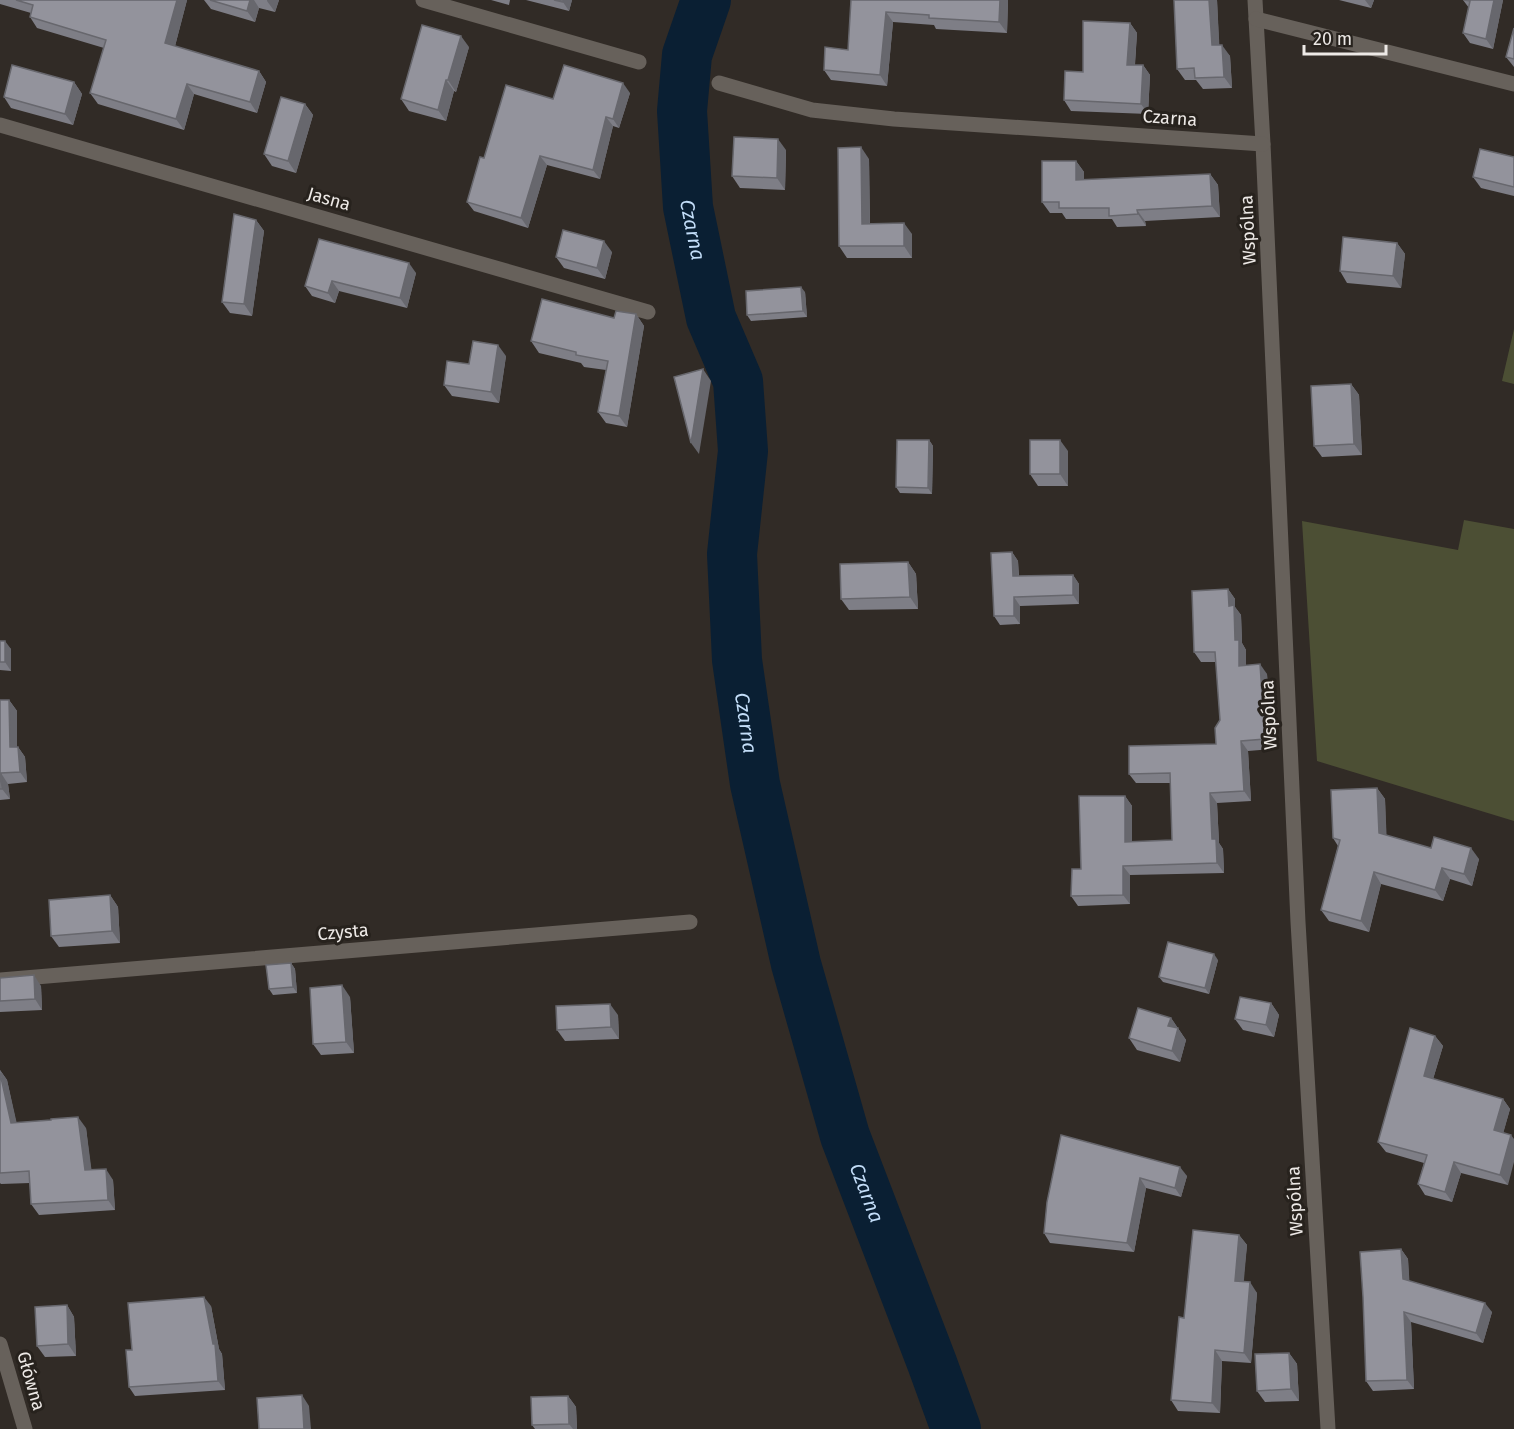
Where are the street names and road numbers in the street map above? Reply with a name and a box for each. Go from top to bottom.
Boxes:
street label: Czarna [1142,105,1198,131]
street label: Jasna [305,182,353,216]
street label: Wspólna [1235,195,1261,265]
street label: Wspólna [1256,680,1282,750]
street label: Czysta [317,919,369,945]
street label: Wspólna [1282,1166,1308,1236]
street label: Główna [12,1349,50,1413]

